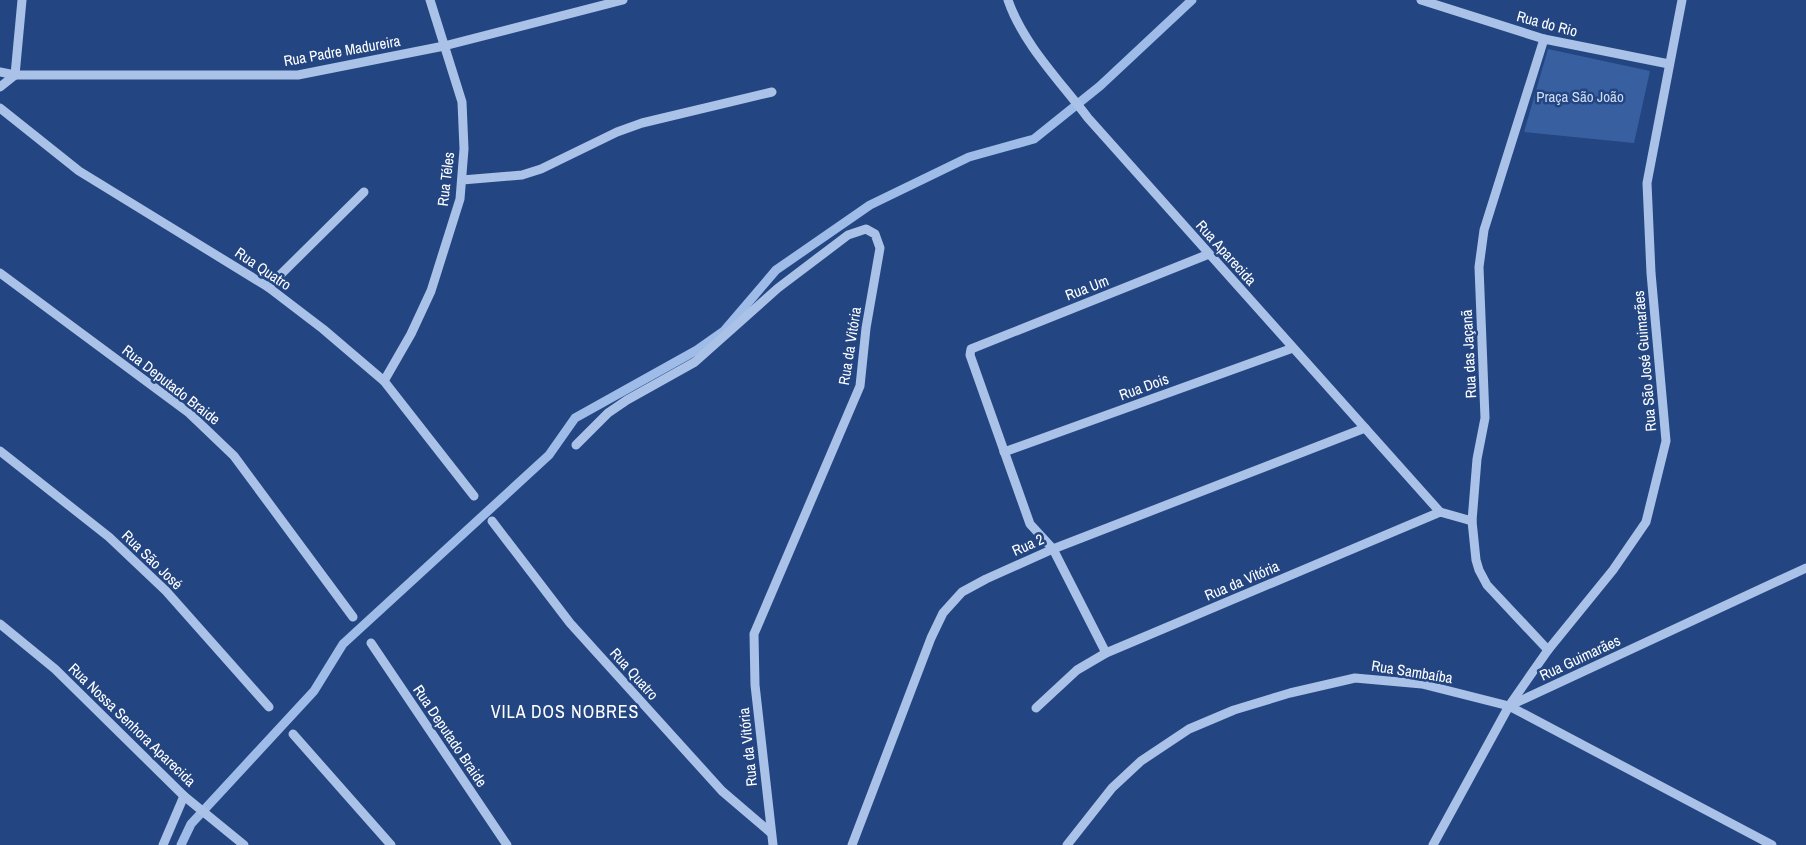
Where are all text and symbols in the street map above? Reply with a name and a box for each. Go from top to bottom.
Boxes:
street label: Rua do Rio [1514,5,1580,42]
street label: Rua Padre Madureira [282,30,402,71]
park label: Praça São João [1536,86,1624,107]
street label: Rua Téles [432,151,459,207]
street label: Rua Aparecida [1191,215,1262,290]
street label: Rua Quatro [231,242,296,295]
street label: Rua Um [1062,270,1112,305]
street label: Rua São José Guimarães [1628,290,1661,432]
street label: Rua da Vitória [833,305,866,387]
street label: Rua das Jaçanã [1456,309,1481,399]
street label: Rua Deputado Braide [118,340,225,430]
street label: Rua Dois [1116,368,1172,405]
street label: Rua São José [117,525,188,594]
street label: Rua 2 [1009,528,1047,561]
street label: Rua da Vitória [1201,555,1282,606]
street label: Rua Guimarães [1536,630,1624,685]
street label: Rua Quatro [605,643,664,704]
street label: Rua Sambaíba [1370,655,1454,688]
street label: Rua Nossa Senhora Aparecida [64,658,201,791]
street label: Rua Deputado Braide [408,681,492,791]
district label: VILA DOS NOBRES [491,699,639,724]
street label: Rua da Vitória [733,706,762,787]

